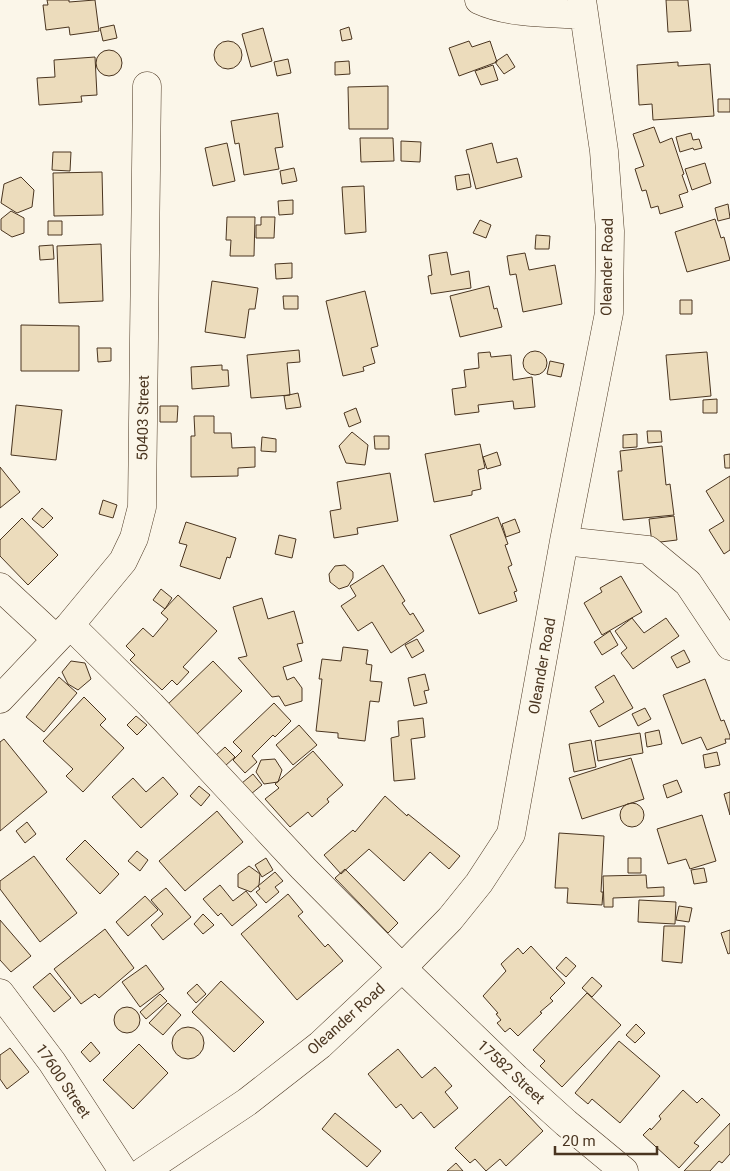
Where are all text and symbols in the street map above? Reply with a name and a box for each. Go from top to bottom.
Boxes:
street label: Oleander Road [597,218,617,316]
street label: 50403 Street [133,375,153,461]
street label: Oleander Road [525,616,559,716]
street label: Oleander Road [304,980,388,1058]
street label: 17582 Street [474,1036,548,1108]
street label: 17600 Street [32,1041,94,1122]
scale bar [555,1124,658,1156]
text: 20 m [562,1132,596,1150]

